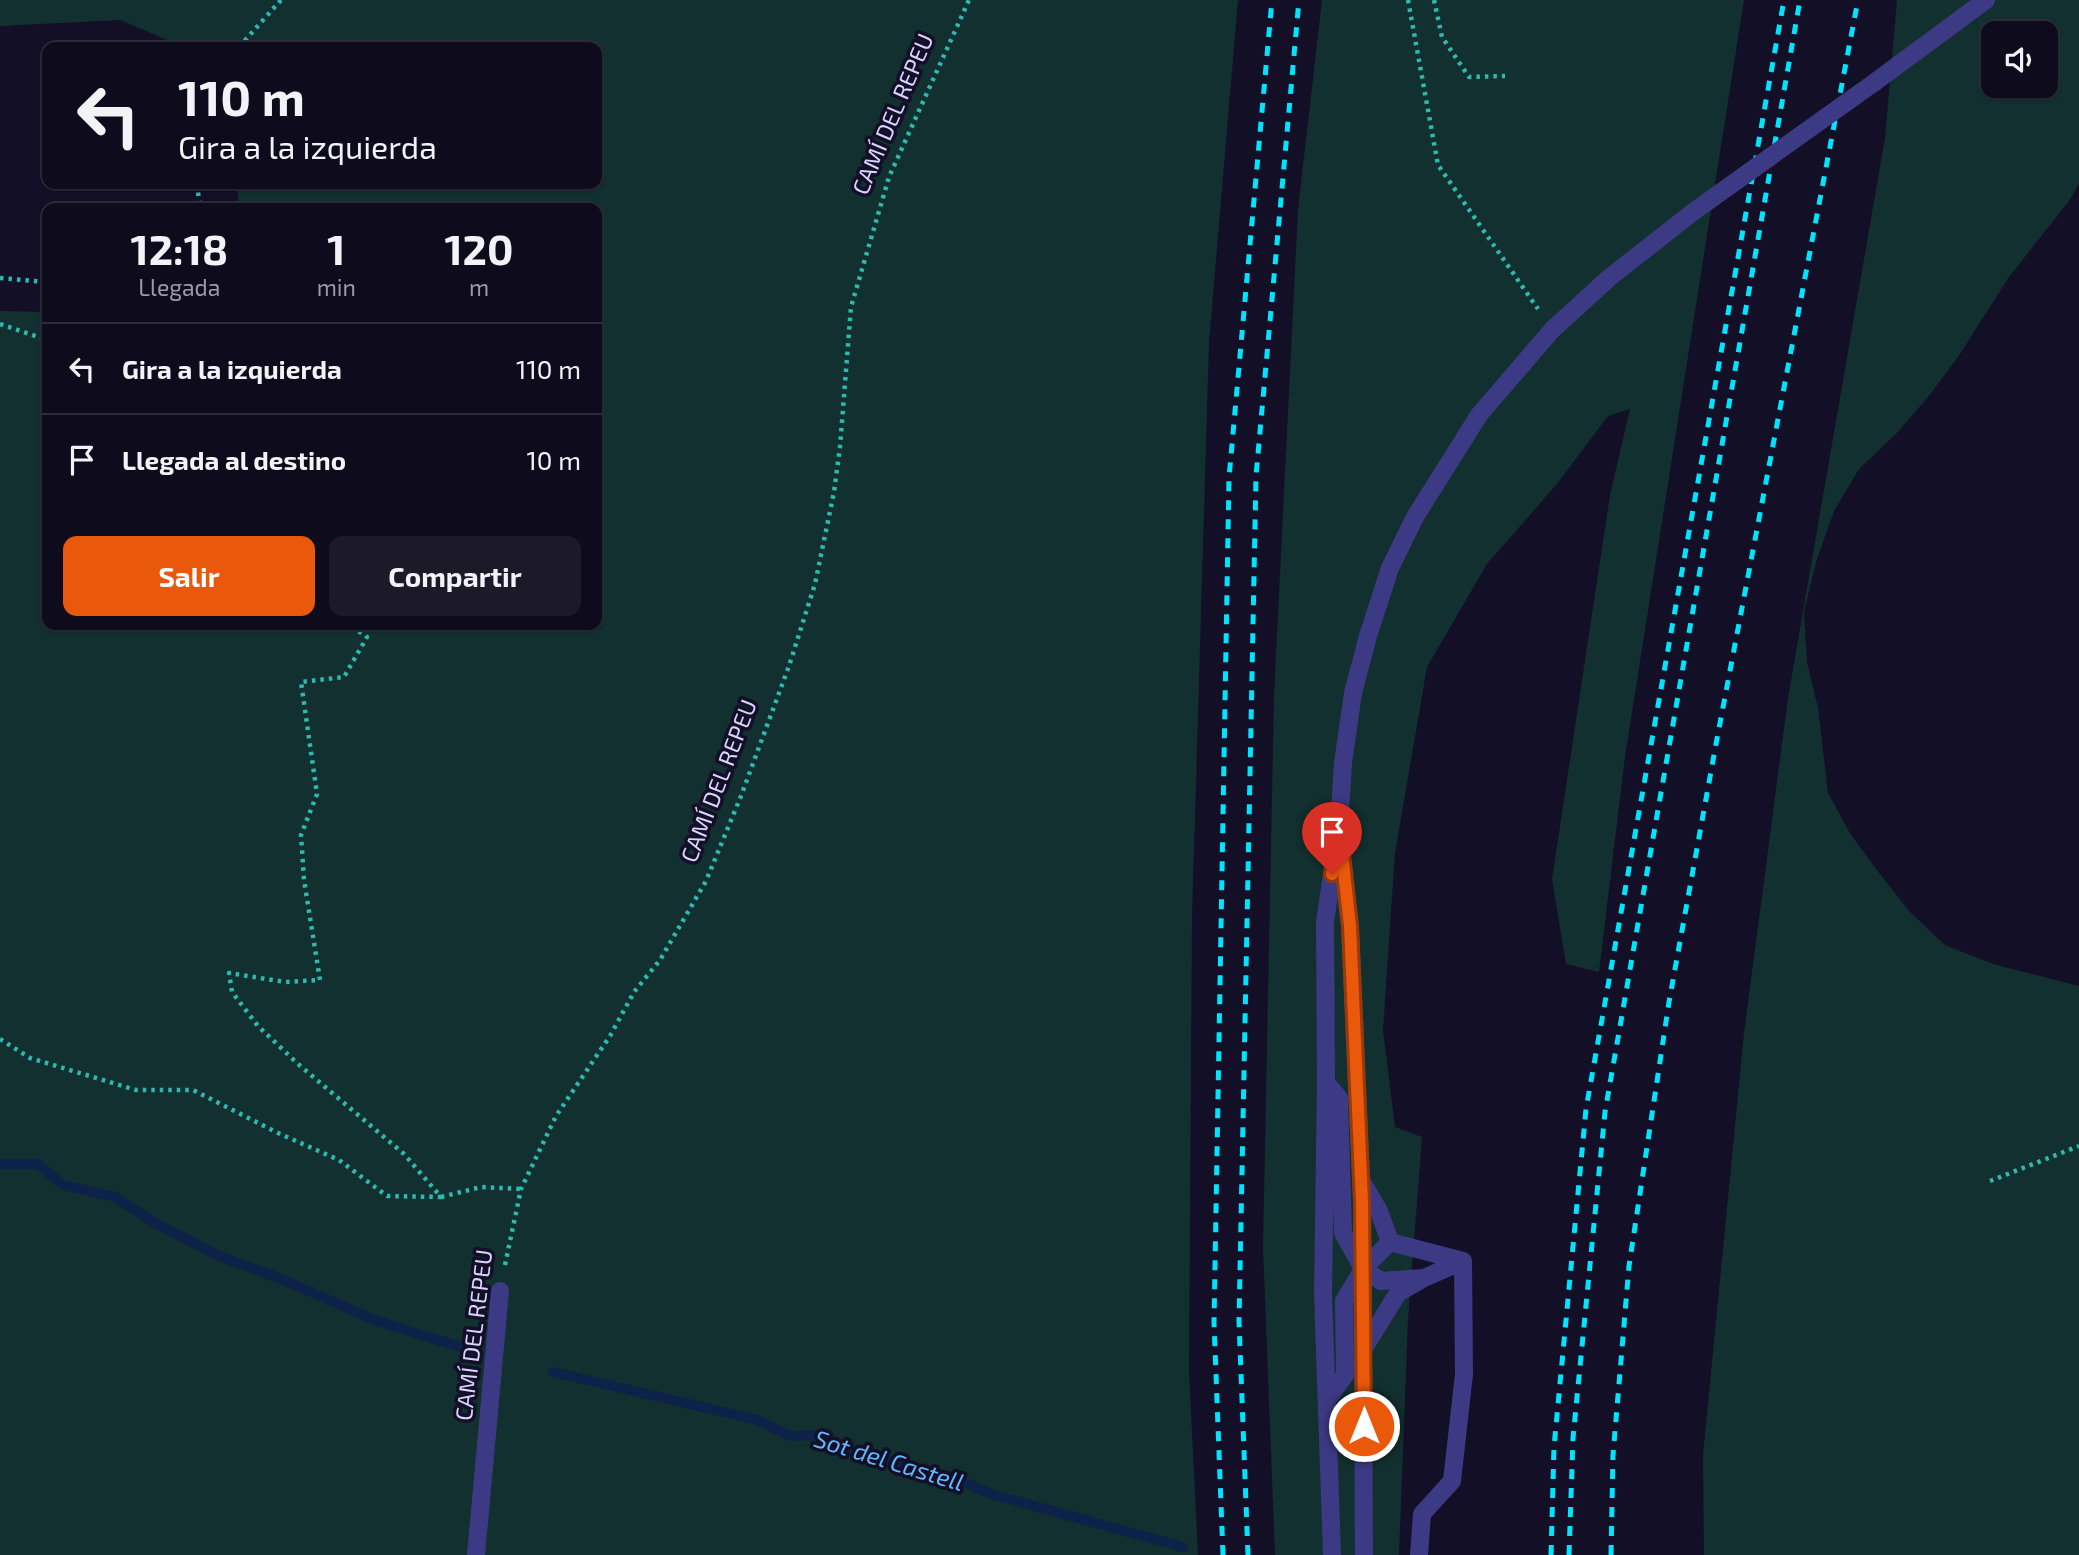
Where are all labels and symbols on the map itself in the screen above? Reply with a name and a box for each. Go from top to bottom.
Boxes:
street label: CAMÍ DEL REPEU [846,29,939,198]
street label: CAMÍ DEL REPEU [674,695,762,866]
pin [1302,802,1362,874]
street label: CAMÍ DEL REPEU [449,1248,497,1422]
position arrow [1327,1389,1401,1463]
water label: Sot del Castell [811,1423,968,1496]

